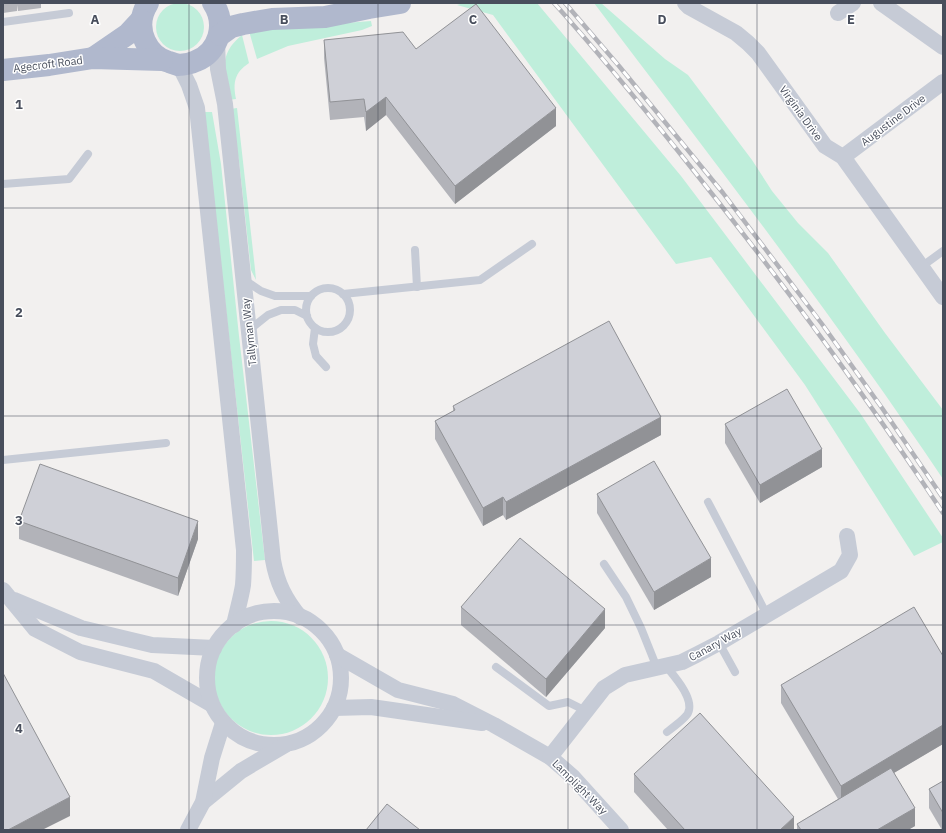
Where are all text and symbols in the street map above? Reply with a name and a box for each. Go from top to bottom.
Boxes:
text: A [91,11,100,28]
text: B [280,11,289,28]
text: C [469,11,478,28]
text: D [657,11,667,28]
text: E [847,11,855,28]
street label: Agecroft Road [13,53,83,75]
street label: Virginia Drive [776,83,826,143]
street label: Augustine Drive [858,91,928,149]
text: 1 [15,96,23,113]
street label: Tallyman Way [238,297,260,367]
text: 2 [15,304,23,321]
text: 3 [15,512,23,529]
street label: Canary Way [686,624,744,664]
text: 4 [15,720,23,737]
street label: Lamplight Way [549,756,611,818]

